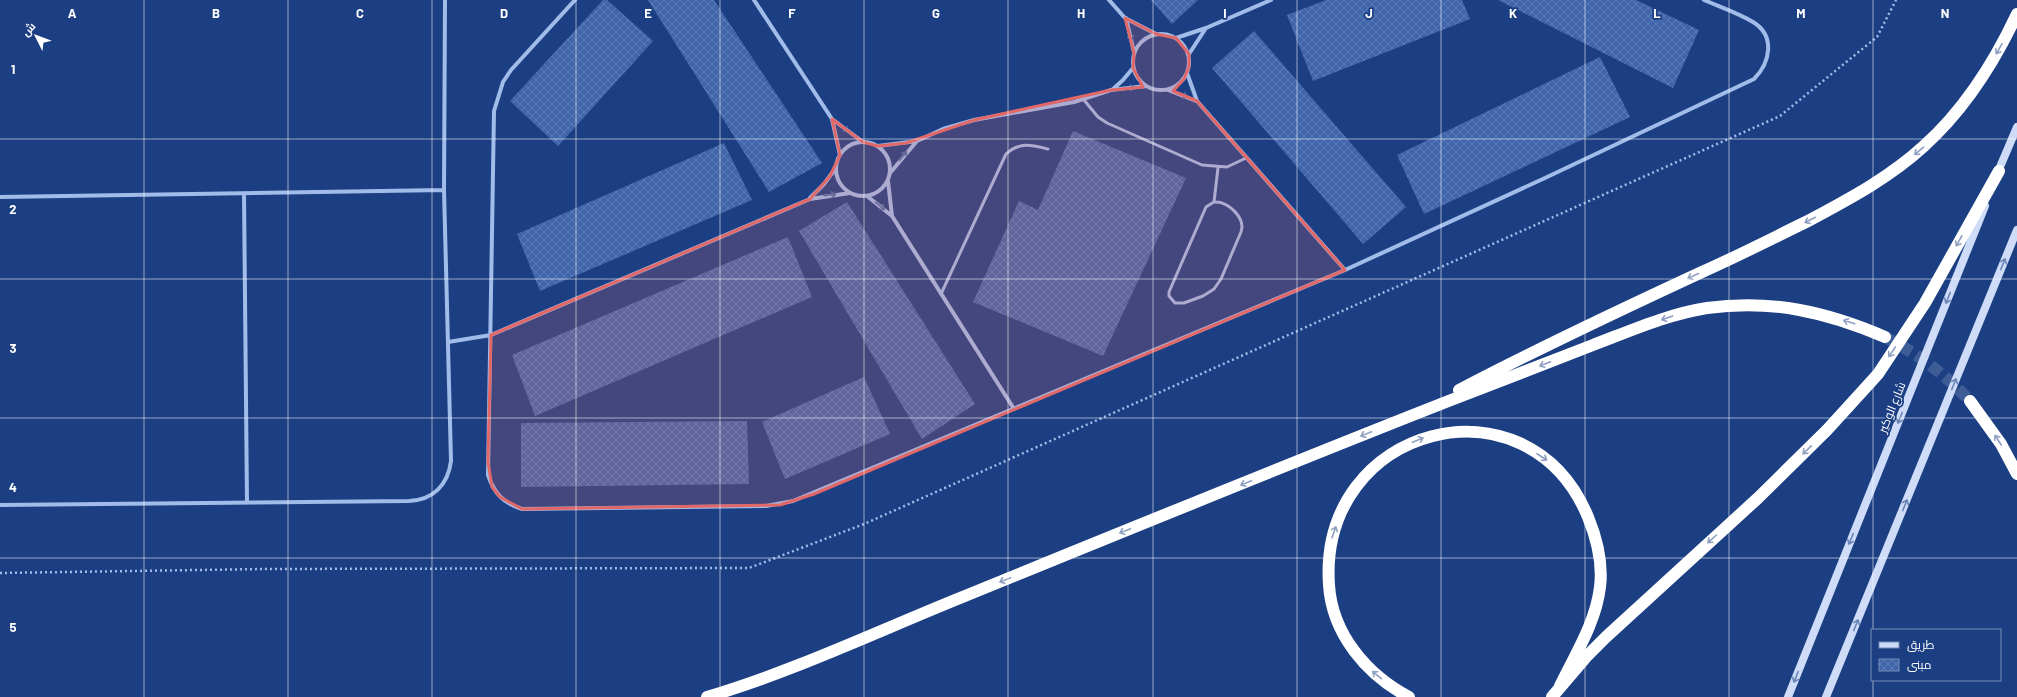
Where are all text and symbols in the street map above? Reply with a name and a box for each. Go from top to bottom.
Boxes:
text: A [68,5,77,21]
text: B [212,5,220,21]
text: C [356,5,364,21]
text: D [500,5,508,21]
text: E [644,5,652,21]
text: F [788,5,796,21]
text: G [932,5,940,21]
text: H [1077,5,1085,21]
text: I [1223,5,1227,21]
text: J [1365,5,1373,21]
text: K [1509,5,1517,21]
text: L [1653,5,1661,21]
text: M [1796,5,1806,21]
text: N [1941,5,1949,21]
north arrow [16,16,56,56]
text: ش [19,19,38,39]
one-way arrow [1127,28,1134,41]
one-way arrow [1995,43,2003,55]
text: 1 [11,61,15,77]
one-way arrow [1122,84,1135,92]
one-way arrow [1176,92,1188,99]
one-way arrow [842,126,853,135]
one-way arrow [1914,146,1925,155]
one-way arrow [898,151,907,162]
one-way arrow [823,191,836,199]
text: 2 [9,201,17,217]
one-way arrow [874,202,885,210]
one-way arrow [1804,216,1816,224]
one-way arrow [1955,235,1963,247]
one-way arrow [2000,258,2008,270]
one-way arrow [1687,273,1699,280]
one-way arrow [1944,291,1951,303]
one-way arrow [1660,315,1673,322]
one-way arrow [1843,318,1856,325]
text: 3 [9,340,17,356]
one-way arrow [1888,346,1896,357]
one-way arrow [1539,360,1551,368]
street label: شارع الوكير [1874,379,1909,436]
one-way arrow [1951,379,1958,391]
one-way arrow [1895,412,1903,424]
one-way arrow [1361,431,1373,438]
one-way arrow [1994,435,2002,446]
one-way arrow [1412,436,1424,444]
one-way arrow [1802,445,1812,455]
one-way arrow [1536,453,1547,461]
text: 4 [9,479,17,495]
one-way arrow [1240,479,1252,487]
one-way arrow [1901,499,1909,511]
one-way arrow [1331,526,1338,539]
one-way arrow [1120,528,1132,536]
one-way arrow [1847,533,1855,545]
one-way arrow [1707,534,1717,543]
one-way arrow [999,576,1011,584]
text: 5 [9,619,17,635]
one-way arrow [1852,619,1860,631]
legend [1871,629,2001,681]
text: طريق [1907,637,1935,652]
text: مبنى [1907,657,1932,672]
one-way arrow [1792,670,1800,682]
one-way arrow [1371,671,1382,679]

